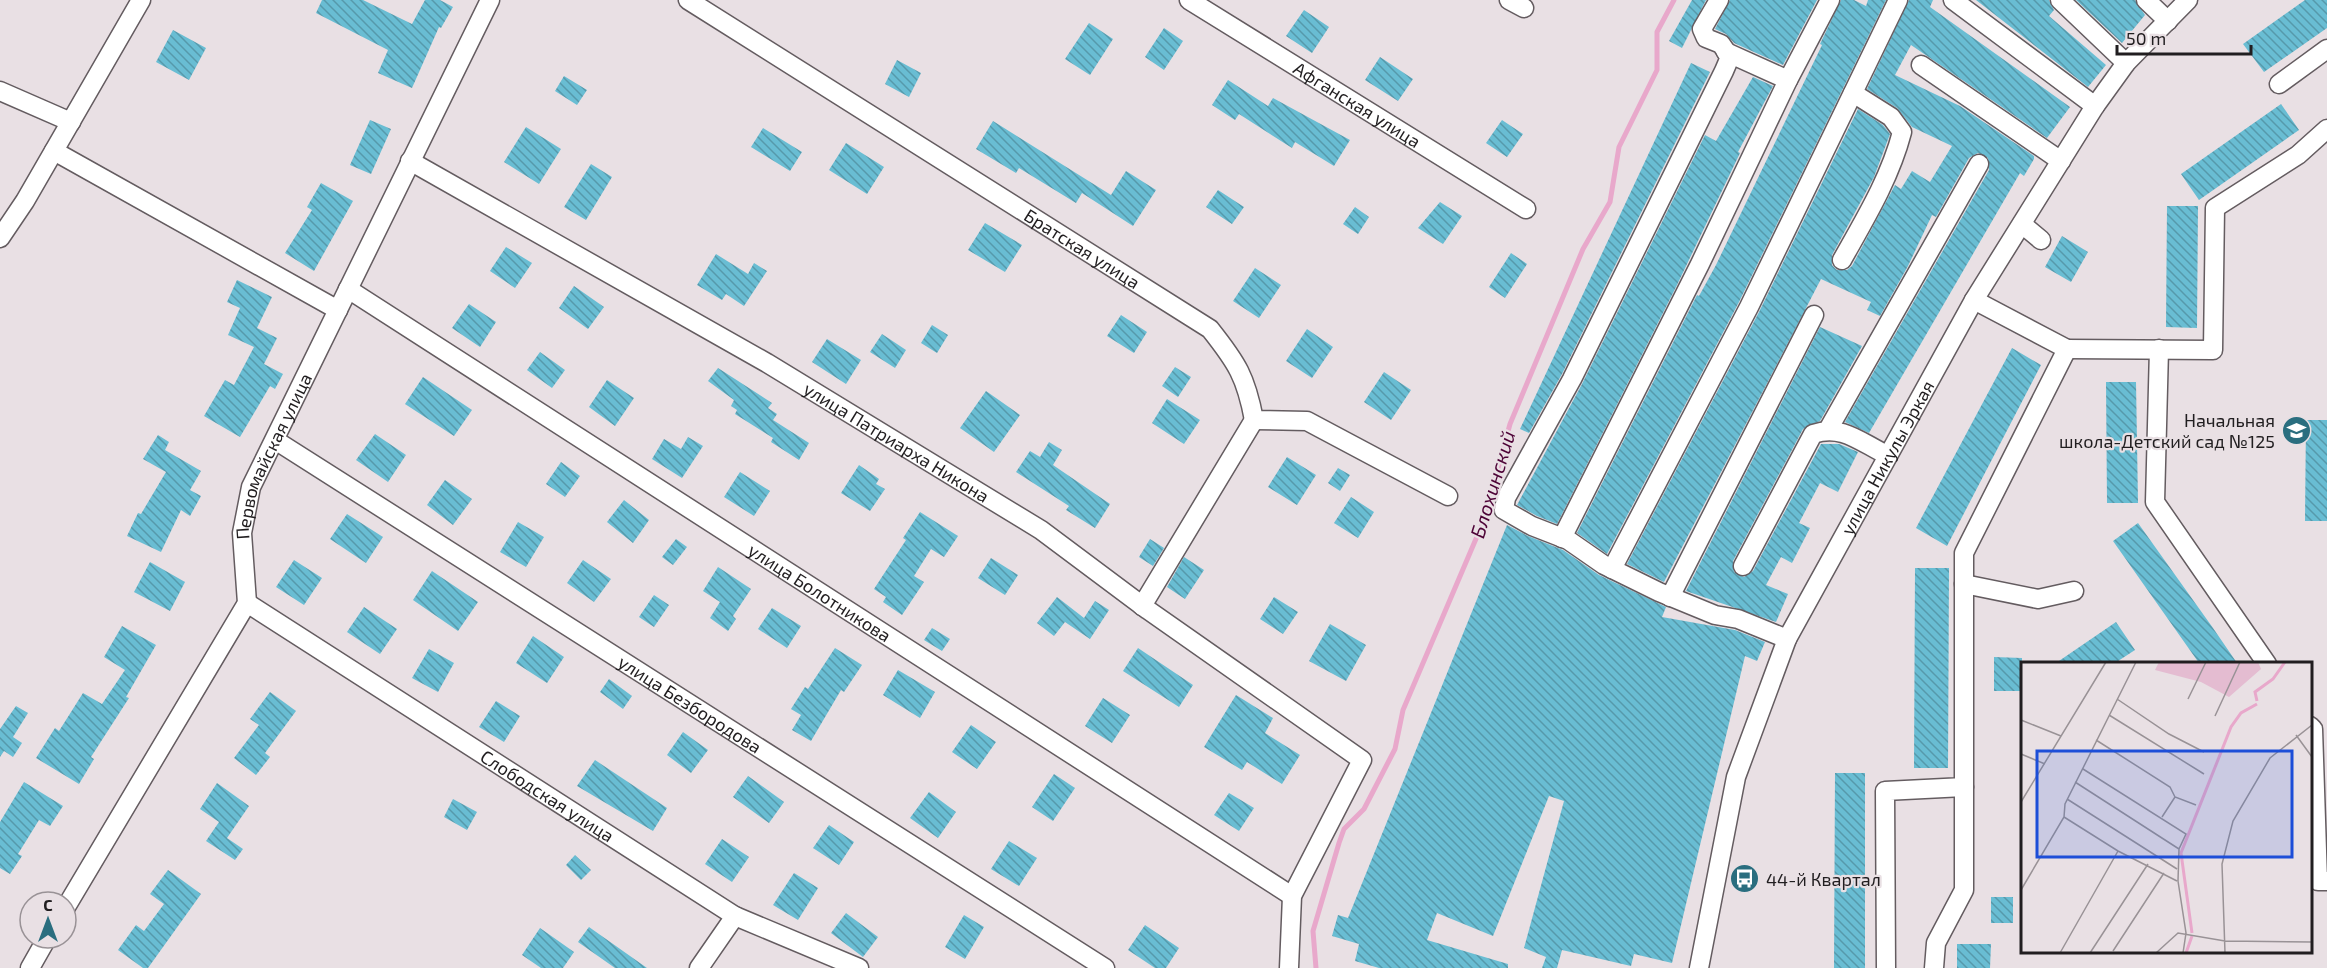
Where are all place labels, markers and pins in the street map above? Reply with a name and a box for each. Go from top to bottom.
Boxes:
place label: Начальная школа-Детский сад №125 [2059,409,2275,452]
school or university icon: Начальная школа-Детский сад №125 [2280,414,2312,446]
bus stop icon: 44-й Квартал [1729,863,1761,895]
place label: 44-й Квартал [1766,868,1881,890]

